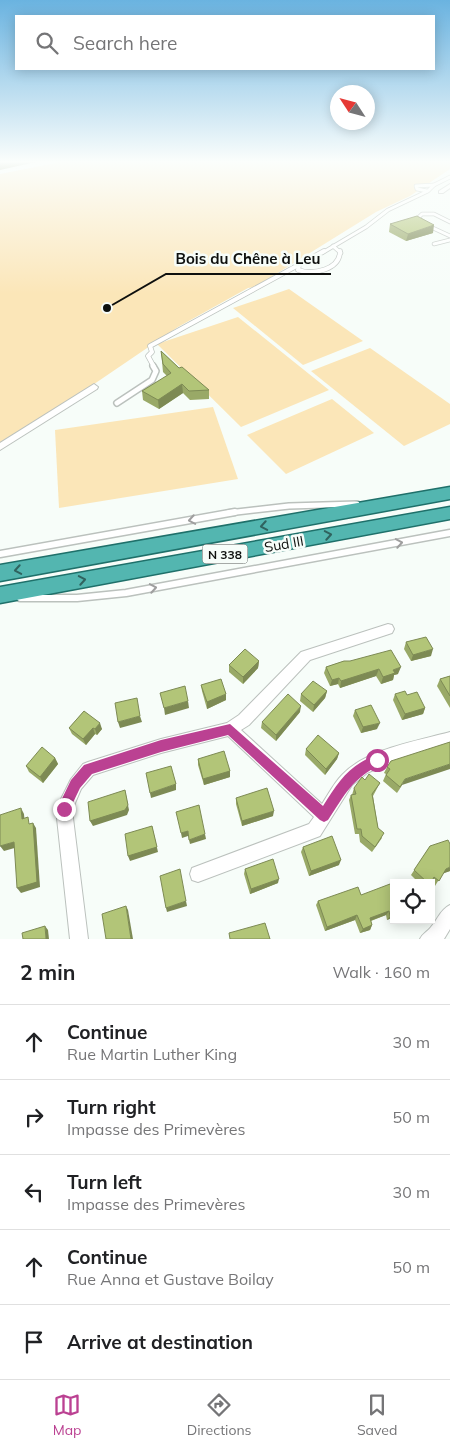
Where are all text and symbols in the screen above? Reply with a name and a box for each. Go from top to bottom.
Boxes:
search box [15,15,435,70]
icon: search [33,29,61,57]
text: Search here [73,31,177,55]
north arrow [330,85,375,130]
callout: Bois du Chêne à Leu [166,244,331,274]
text: Bois du Chêne à Leu [176,249,320,268]
one-way arrow [188,514,197,524]
one-way arrow [260,521,269,531]
one-way arrow [324,531,333,541]
street label: Sud III [263,532,305,556]
one-way arrow [395,538,403,548]
road number: N 338 [202,544,248,564]
one-way arrow [14,565,22,575]
one-way arrow [78,576,87,586]
one-way arrow [149,583,157,593]
route start [366,749,389,772]
route end [53,798,76,821]
map controls [390,879,435,924]
button: locate [390,879,435,924]
text: 2 min [20,959,75,985]
text: Walk · 160 m [332,962,430,982]
text: Continue [67,1020,147,1044]
icon: ahead [20,1028,48,1056]
text: 30 m [393,1032,430,1052]
text: Rue Martin Luther King [67,1044,237,1064]
text: Turn right [67,1095,156,1119]
icon: right [20,1103,48,1131]
text: 50 m [393,1107,430,1127]
text: Impasse des Primevères [67,1119,246,1139]
text: Turn left [67,1170,142,1194]
icon: left [20,1178,48,1206]
text: 30 m [393,1182,430,1202]
text: Impasse des Primevères [67,1194,246,1214]
text: Continue [67,1245,147,1269]
icon: ahead [20,1253,48,1281]
text: 50 m [393,1257,430,1277]
text: Rue Anna et Gustave Boilay [67,1269,274,1289]
icon: arrive [20,1328,48,1356]
text: Arrive at destination [67,1330,253,1354]
tab: Map [53,1391,81,1439]
tab: Directions [187,1391,252,1439]
tab: Saved [357,1391,397,1439]

